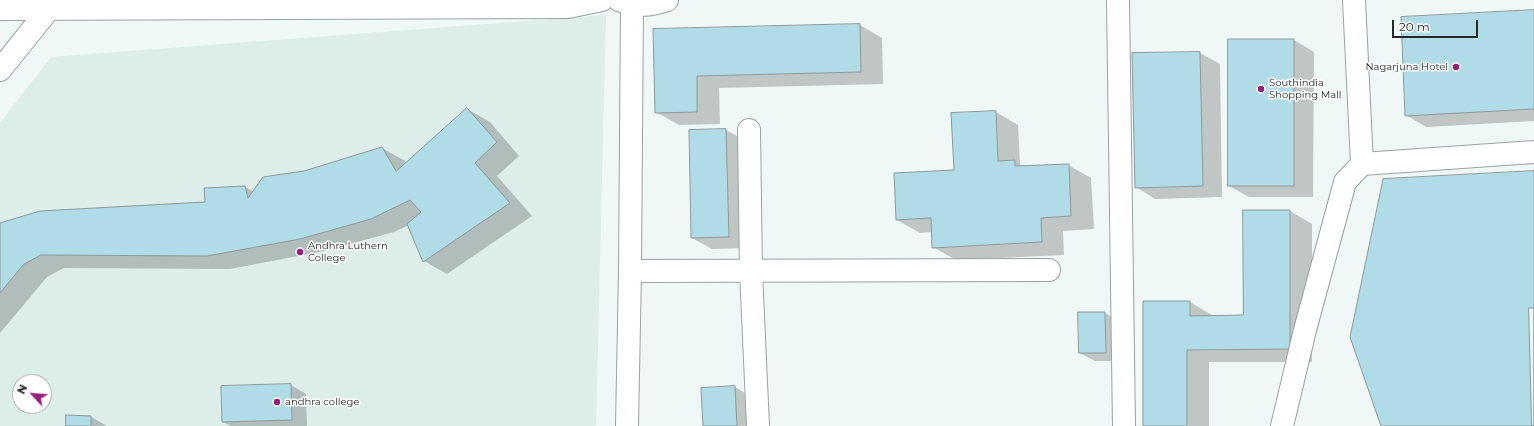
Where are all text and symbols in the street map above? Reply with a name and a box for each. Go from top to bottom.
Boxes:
scale bar [1394,12,1480,38]
text: 20 m [1399,19,1430,34]
place label: Nagarjuna Hotel [1365,61,1448,73]
marker: Nagarjuna Hotel [1451,62,1461,72]
place label: Southindia Shopping Mall [1269,77,1341,100]
marker: Southindia Shopping Mall [1256,84,1266,94]
place label: Andhra Luthern College [308,240,388,264]
marker: Andhra Luthern College [295,247,305,257]
north arrow [12,374,52,414]
text: N [14,382,30,396]
place label: andhra college [285,396,359,408]
marker: andhra college [272,397,282,407]

